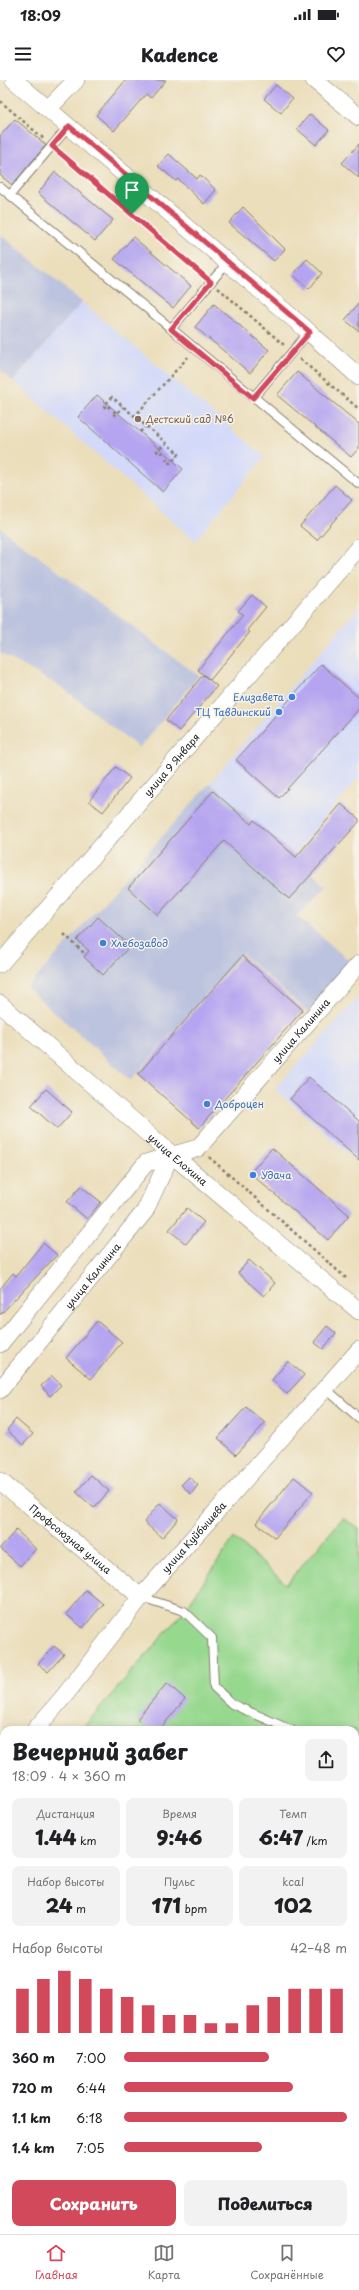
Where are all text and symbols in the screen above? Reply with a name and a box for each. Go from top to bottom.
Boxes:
text: 18:09 [20,3,61,26]
text: Kadence [141,41,218,68]
icon: menu [12,43,34,65]
icon: heart [325,43,347,65]
pin [115,173,149,214]
icon: arrive [121,179,143,201]
place label: Дестский сад №6 [145,411,234,426]
marker: Дестский сад №6 [133,414,143,424]
place label: Елизавета [233,689,285,704]
marker: Елизавета [287,692,297,702]
place label: ТЦ Тавдинский [195,704,271,719]
marker: ТЦ Тавдинский [274,707,284,717]
street label: улица 9 Января [140,730,203,799]
place label: Хлебозавод [111,935,168,950]
marker: Хлебозавод [98,938,108,948]
street label: улица Калинина [268,994,333,1065]
place label: Доброцен [214,1096,264,1111]
marker: Доброцен [202,1099,212,1109]
street label: улица Елохина [145,1129,212,1189]
place label: Удача [261,1167,292,1182]
marker: Удача [248,1170,258,1180]
street label: улица Калинина [61,1239,124,1312]
street label: улица Куйбышева [158,1497,230,1576]
street label: Профсоюзная улица [26,1500,115,1577]
text: Вечерний забег [12,1734,188,1767]
button: share [305,1739,347,1781]
text: 18:09 · 4 × 360 m [12,1766,126,1785]
text: Дистанция [37,1805,95,1822]
text: Время [162,1805,197,1822]
text: Темп [279,1805,307,1822]
text: 1.44 [35,1822,76,1852]
text: 9:46 [157,1822,202,1852]
text: 6:47 [259,1822,303,1852]
text: km [76,1832,97,1849]
text: /km [303,1832,327,1849]
text: Набор высоты [27,1873,104,1890]
text: Пульс [164,1873,195,1890]
text: kcal [282,1873,304,1890]
text: 24 [46,1890,73,1920]
text: 171 [152,1890,181,1920]
text: 102 [274,1890,312,1920]
text: m [73,1900,86,1917]
text: bpm [181,1900,207,1917]
text: Набор высоты [12,1938,103,1957]
text: 42–48 m [290,1938,347,1957]
text: 360 m [12,2048,55,2067]
text: 7:00 [76,2048,106,2067]
text: 720 m [12,2078,53,2097]
text: 6:44 [76,2078,106,2097]
text: 1.1 km [12,2108,51,2127]
text: 6:18 [76,2108,103,2127]
text: 1.4 km [12,2138,55,2157]
text: 7:05 [76,2138,105,2157]
button: Сохранить [12,2180,176,2226]
button: Поделиться [184,2180,347,2226]
tab: Главная [35,2242,78,2283]
tab: Карта [148,2242,180,2283]
tab: Сохранённые [250,2242,324,2283]

